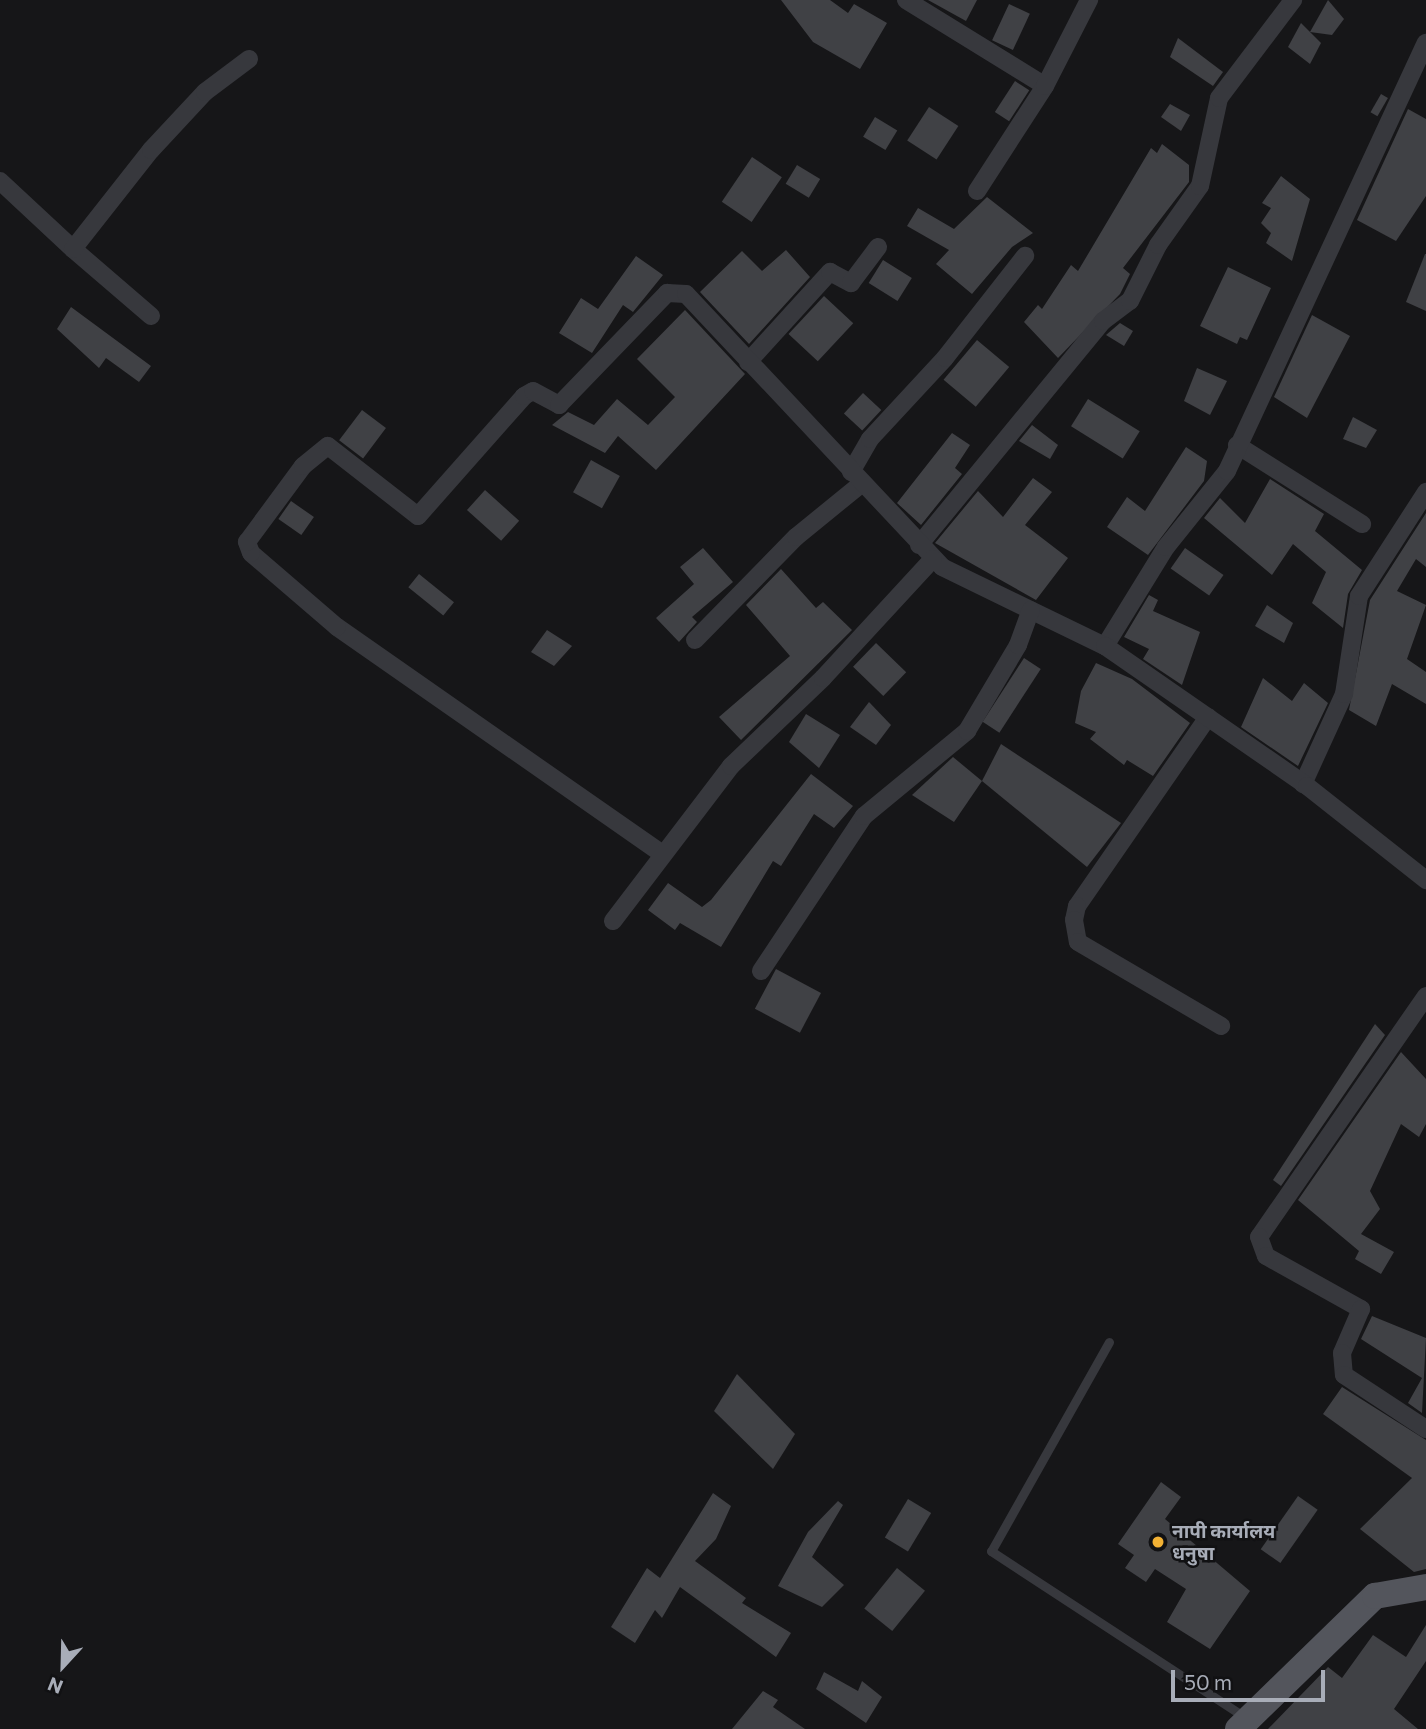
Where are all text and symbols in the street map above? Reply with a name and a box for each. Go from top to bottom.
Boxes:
place label: नापी कार्यालय धनुषा [1172,1520,1275,1564]
marker: नापी कार्यालय धनुषा [1150,1534,1166,1550]
north arrow [28,1631,98,1701]
scale bar [1174,1656,1328,1700]
text: 50 m [1184,1669,1232,1694]
text: N [44,1673,66,1699]

